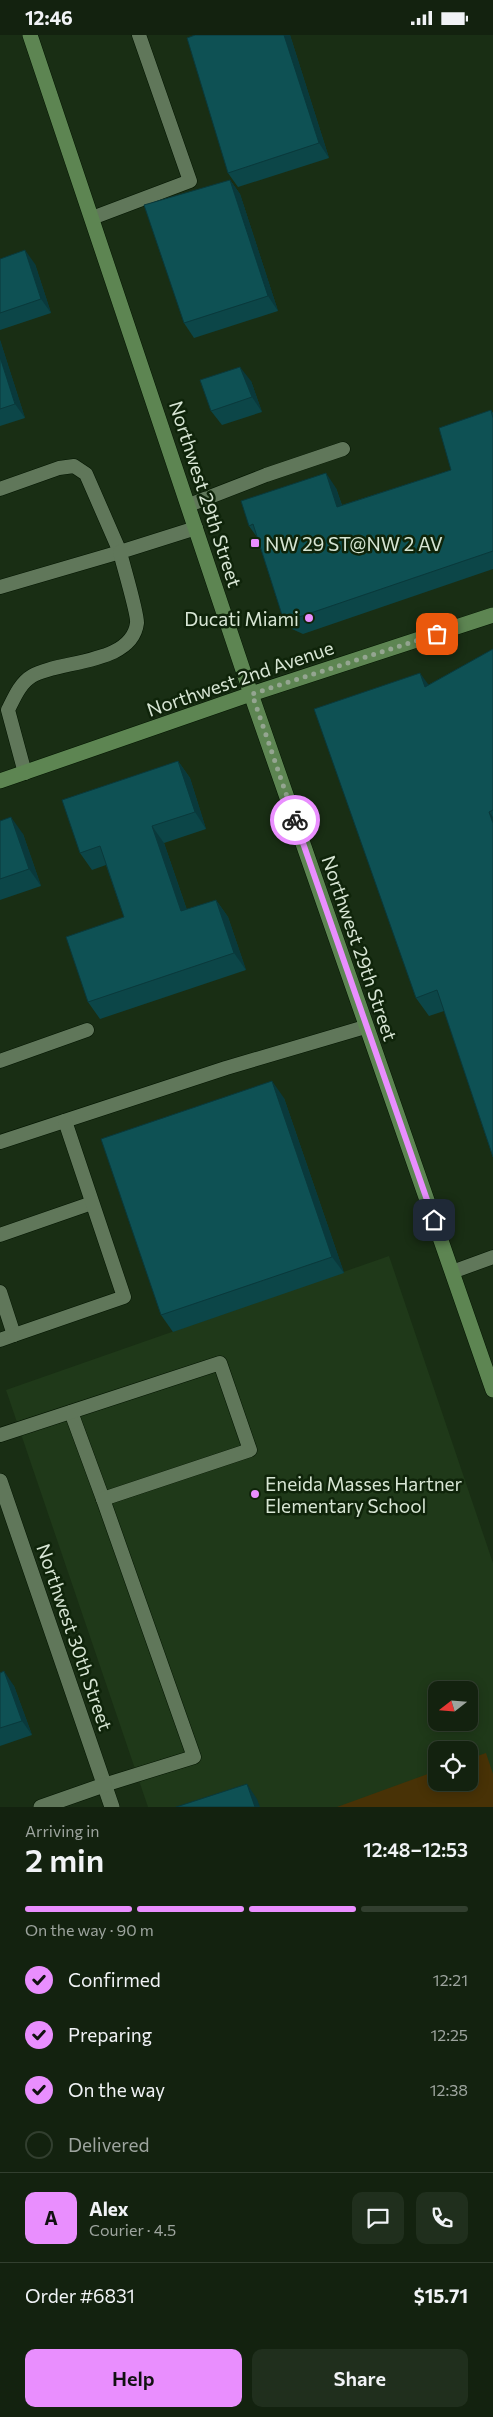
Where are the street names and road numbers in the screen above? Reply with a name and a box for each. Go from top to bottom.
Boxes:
street label: Northwest 29th Street [165,398,247,590]
street label: Northwest 2nd Avenue [144,635,336,721]
street label: Northwest 29th Street [317,852,403,1044]
street label: Northwest 30th Street [32,1541,118,1734]

